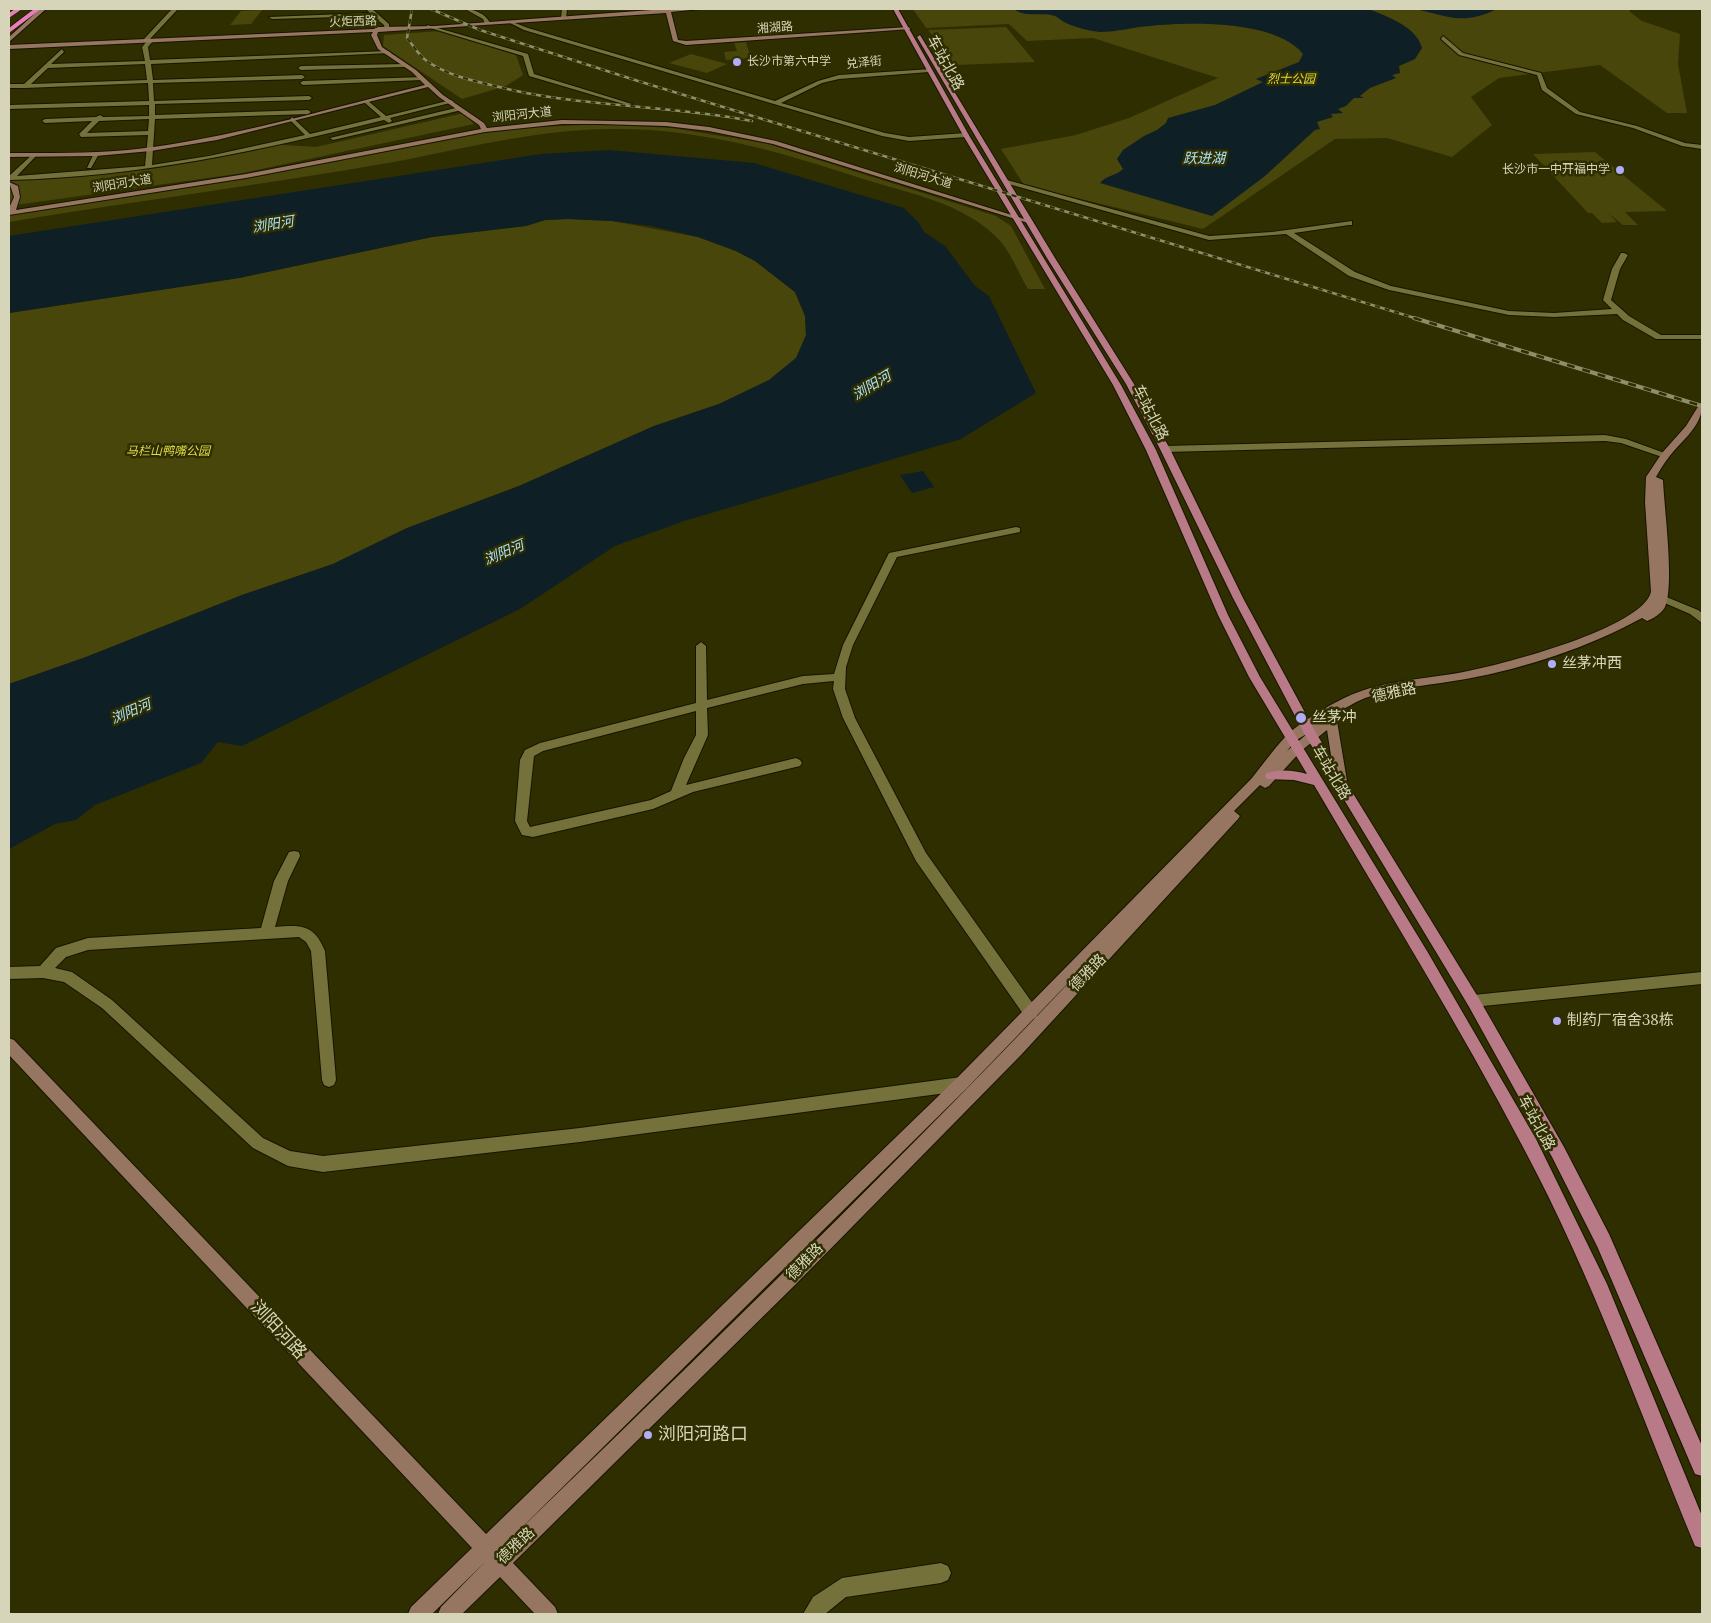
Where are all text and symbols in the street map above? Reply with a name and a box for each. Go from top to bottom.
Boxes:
street label: 火炬西路 [329,14,377,30]
street label: 湘湖路 [757,20,793,36]
street label: 车站北路 [923,32,967,94]
street label: 兑泽街 [845,54,883,72]
place label: 长沙市第六中学 [747,55,831,69]
marker: 长沙市第六中学 [731,56,743,68]
park label: 烈士公园 [1267,73,1315,87]
street label: 浏阳河大道 [491,105,553,125]
water label: 跃进湖 [1183,151,1225,167]
street label: 浏阳河大道 [892,160,954,192]
place label: 长沙市一中开福中学 [1502,163,1610,177]
marker: 长沙市一中开福中学 [1614,164,1626,176]
street label: 浏阳河大道 [91,172,153,196]
water label: 浏阳河 [251,213,295,237]
water label: 浏阳河 [850,368,894,404]
street label: 车站北路 [1128,382,1172,444]
park label: 马栏山鸭嘴公园 [126,445,210,459]
water label: 浏阳河 [481,537,527,569]
place label: 丝茅冲西 [1562,655,1622,673]
marker: 丝茅冲西 [1546,658,1558,670]
street label: 德雅路 [1370,680,1418,706]
water label: 浏阳河 [108,696,154,728]
place label: 丝茅冲 [1312,709,1357,727]
marker: 丝茅冲 [1294,711,1308,725]
street label: 车站北路 [1308,743,1354,803]
street label: 德雅路 [1066,951,1110,995]
place label: 制药厂宿舍38栋 [1567,1012,1674,1030]
marker: 制药厂宿舍38栋 [1551,1015,1563,1027]
street label: 车站北路 [1514,1092,1558,1154]
street label: 德雅路 [783,1240,827,1284]
street label: 浏阳河路 [246,1296,310,1364]
place label: 浏阳河路口 [658,1424,748,1446]
marker: 浏阳河路口 [642,1429,654,1441]
street label: 德雅路 [494,1524,538,1568]

